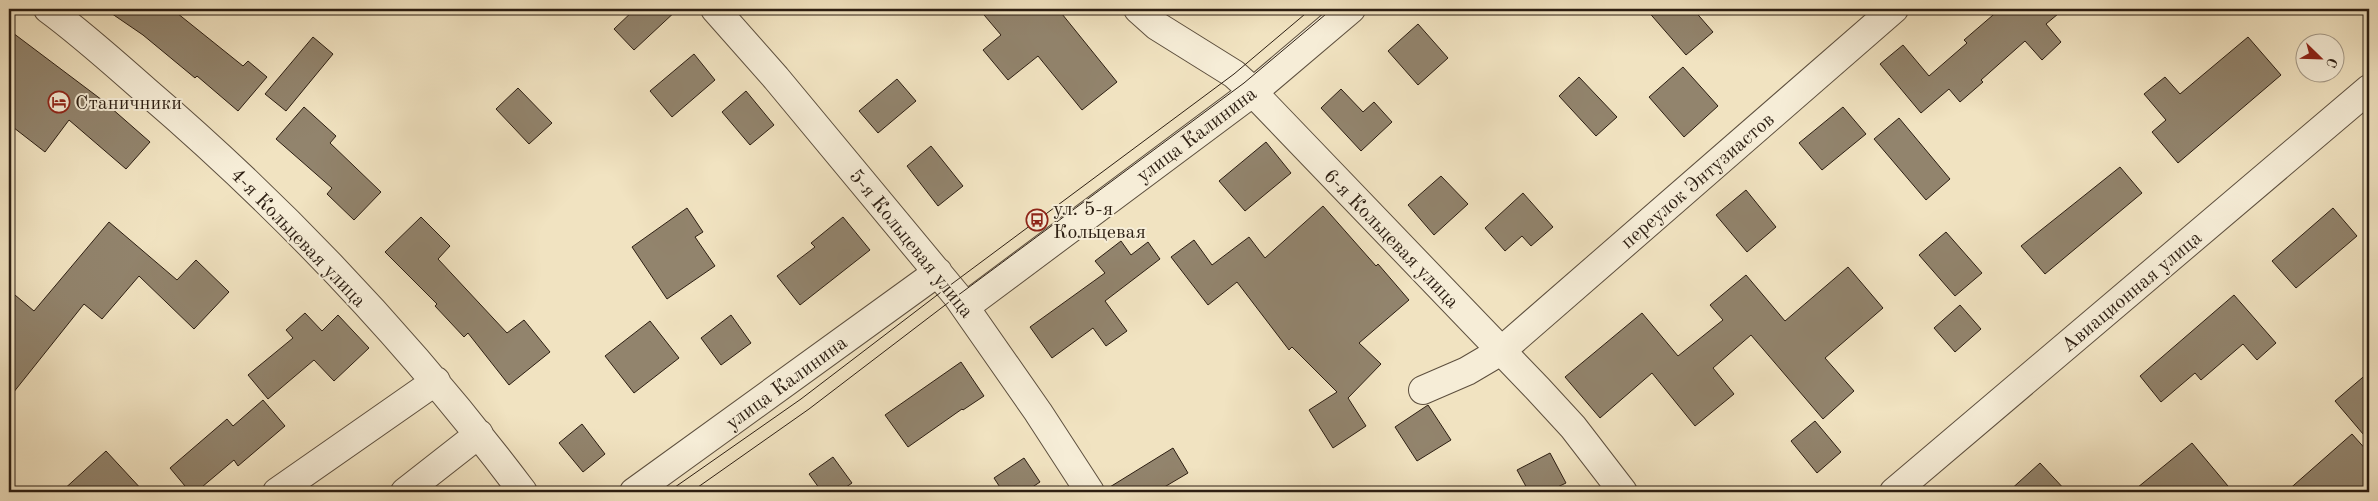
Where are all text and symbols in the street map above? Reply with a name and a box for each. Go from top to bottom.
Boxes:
north arrow [2296,32,2346,82]
text: С [2323,56,2339,70]
street label: улица Калинина [1133,84,1261,187]
hotel icon: Станичники [47,90,71,114]
place label: Станичники [75,94,182,114]
street label: переулок Энтузиастов [1618,110,1779,253]
street label: 4-я Кольцевая улица [226,165,369,312]
street label: 5-я Кольцевая улица [845,166,976,322]
street label: 6-я Кольцевая улица [1319,166,1462,313]
place label: ул. 5-я Кольцевая [1053,200,1146,243]
bus stop icon: ул. 5-я Кольцевая [1025,208,1049,232]
street label: Авиационная улица [2058,228,2206,357]
street label: улица Калинина [723,333,852,434]

